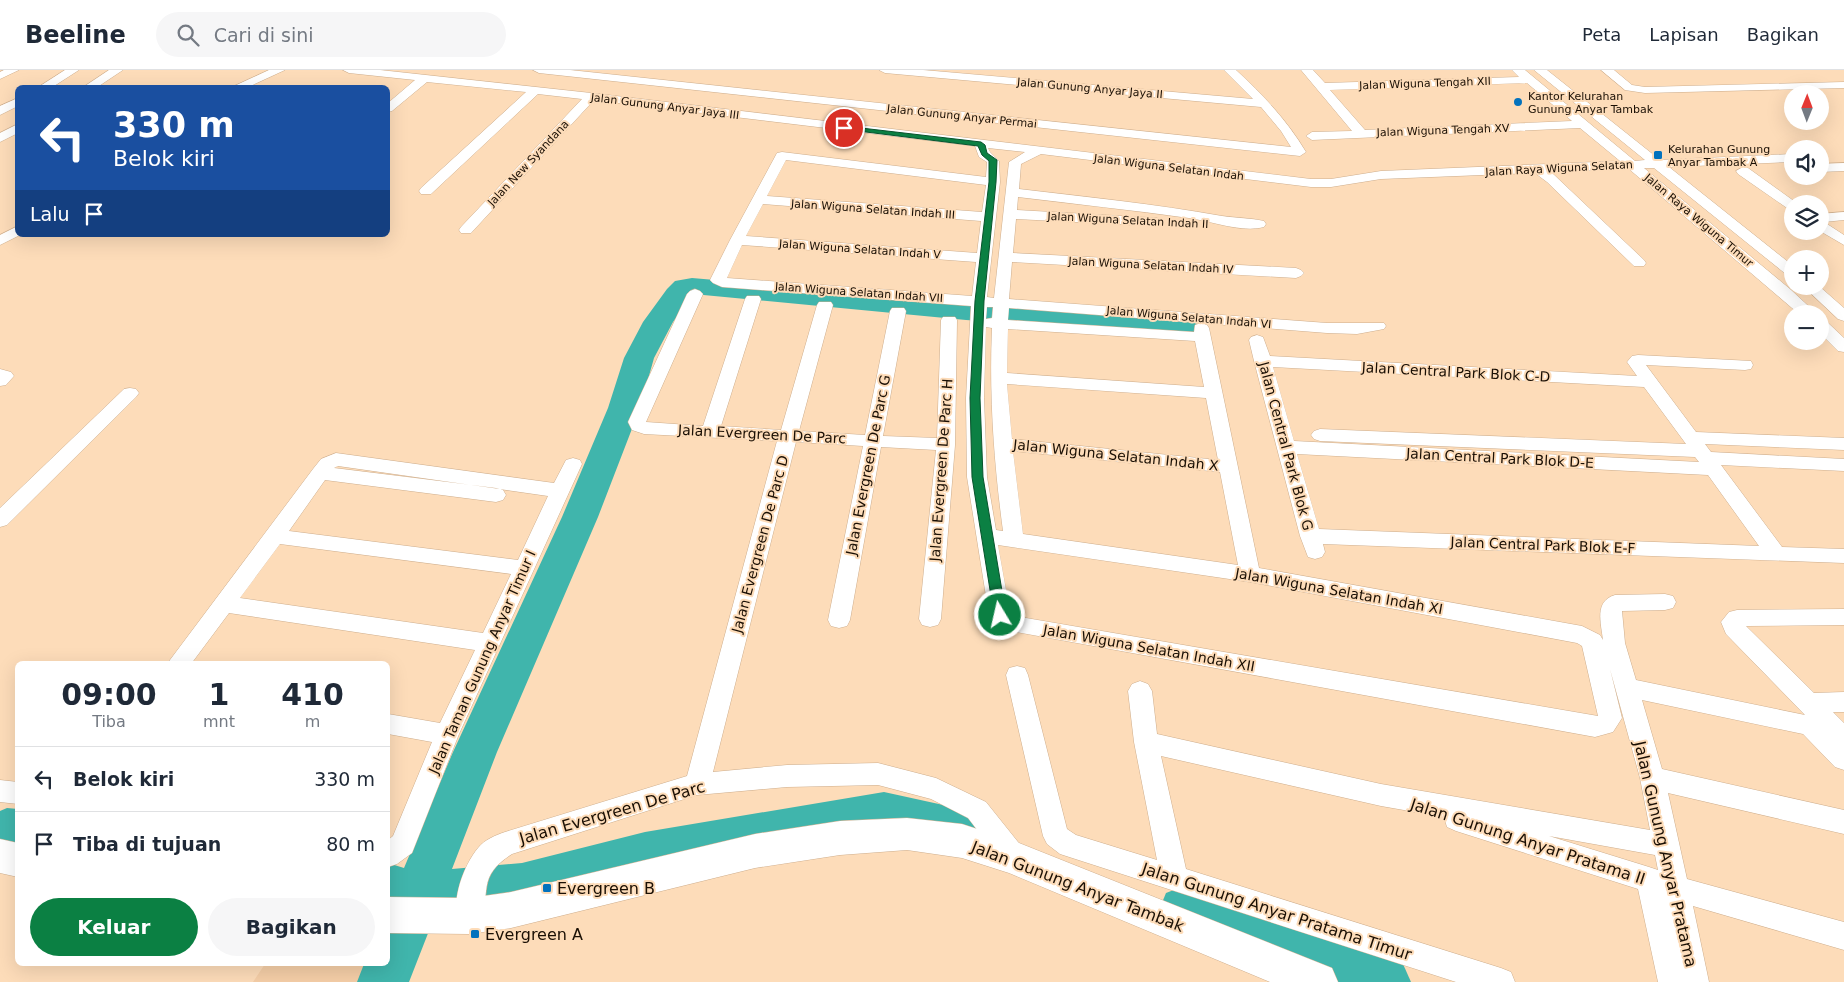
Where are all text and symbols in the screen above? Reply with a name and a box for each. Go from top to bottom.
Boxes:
search box [156,12,506,57]
text: Beeline [25,21,126,49]
icon: search [174,21,202,49]
text: Cari di sini [214,24,314,46]
text: Peta [1582,24,1621,45]
text: Lapisan [1649,24,1719,45]
text: Bagikan [1747,24,1819,45]
street label: Jalan Wiguna Tengah XII [1358,75,1491,92]
street label: Jalan Gunung Anyar Jaya II [1016,76,1163,101]
north arrow [1784,85,1829,130]
map controls [1784,85,1829,350]
place label: Kantor Kelurahan Gunung Anyar Tambak [1528,90,1654,116]
street label: Jalan Gunung Anyar Jaya III [589,91,740,122]
marker: Kantor Kelurahan Gunung Anyar Tambak [1512,96,1524,108]
street label: Jalan Gunung Anyar Permai [885,102,1038,131]
icon: left [30,105,95,170]
text: 330 m [113,105,235,145]
pin [823,107,865,149]
icon: arrive [830,114,858,142]
street label: Jalan New Syandana [485,118,571,210]
street label: Jalan Wiguna Tengah XV [1375,122,1510,139]
button: sound [1784,140,1829,185]
place label: Kelurahan Gunung Anyar Tambak A [1668,143,1770,169]
text: Belok kiri [113,146,215,171]
marker: Kelurahan Gunung Anyar Tambak A [1652,149,1664,161]
street label: Jalan Wiguna Selatan Indah [1092,152,1245,183]
street label: Jalan Raya Wiguna Selatan [1484,158,1633,179]
street label: Jalan Raya Wiguna Timur [1641,171,1756,270]
button: layers [1784,195,1829,240]
street label: Jalan Wiguna Selatan Indah III [790,197,955,222]
icon: arrive [80,200,108,228]
text: Lalu [30,203,70,225]
street label: Jalan Wiguna Selatan Indah II [1046,210,1209,231]
street label: Jalan Wiguna Selatan Indah V [778,237,942,262]
button: + [1784,250,1829,295]
street label: Jalan Wiguna Selatan Indah IV [1067,255,1234,276]
street label: Jalan Wiguna Selatan Indah VII [773,280,944,305]
street label: Jalan Wiguna Selatan Indah VI [1105,304,1272,331]
button: − [1784,305,1829,350]
street label: Jalan Central Park Blok G [1255,359,1316,532]
street label: Jalan Central Park Blok C-D [1360,359,1551,385]
street label: Jalan Evergreen De Parc G [842,373,893,557]
street label: Jalan Evergreen De Parc H [927,378,955,563]
street label: Jalan Evergreen De Parc [677,422,846,446]
street label: Jalan Wiguna Selatan Indah X [1012,436,1220,474]
street label: Jalan Central Park Blok D-E [1405,445,1594,471]
street label: Jalan Evergreen De Parc D [728,453,791,636]
street label: Jalan Central Park Blok E-F [1449,534,1636,556]
street label: Jalan Taman Gunung Anyar Timur I [425,548,539,777]
street label: Jalan Wiguna Selatan Indah XI [1233,565,1444,617]
position arrow [973,588,1025,640]
street label: Jalan Wiguna Selatan Indah XII [1041,621,1256,675]
text: 09:00 [61,677,157,712]
text: 1 [209,677,229,712]
text: 410 [281,677,344,712]
text: Tiba [92,712,126,731]
text: mnt [203,712,235,731]
text: m [305,712,320,731]
street label: Jalan Gunung Anyar Pratama [1630,738,1701,969]
icon: left [30,765,58,793]
text: Belok kiri [73,768,174,790]
text: 330 m [314,768,375,790]
street label: Jalan Evergreen De Parc [516,777,707,848]
street label: Jalan Gunung Anyar Pratama II [1407,794,1648,889]
icon: arrive [30,830,58,858]
text: Tiba di tujuan [73,833,221,855]
text: 80 m [326,833,375,855]
street label: Jalan Gunung Anyar Tambak [968,837,1187,936]
street label: Jalan Gunung Anyar Pratama Timur [1139,858,1415,964]
place label: Evergreen B [557,879,655,898]
marker: Evergreen B [541,882,553,894]
button: Keluar [30,898,198,956]
button: Bagikan [208,898,375,956]
place label: Evergreen A [485,925,583,944]
marker: Evergreen A [469,928,481,940]

